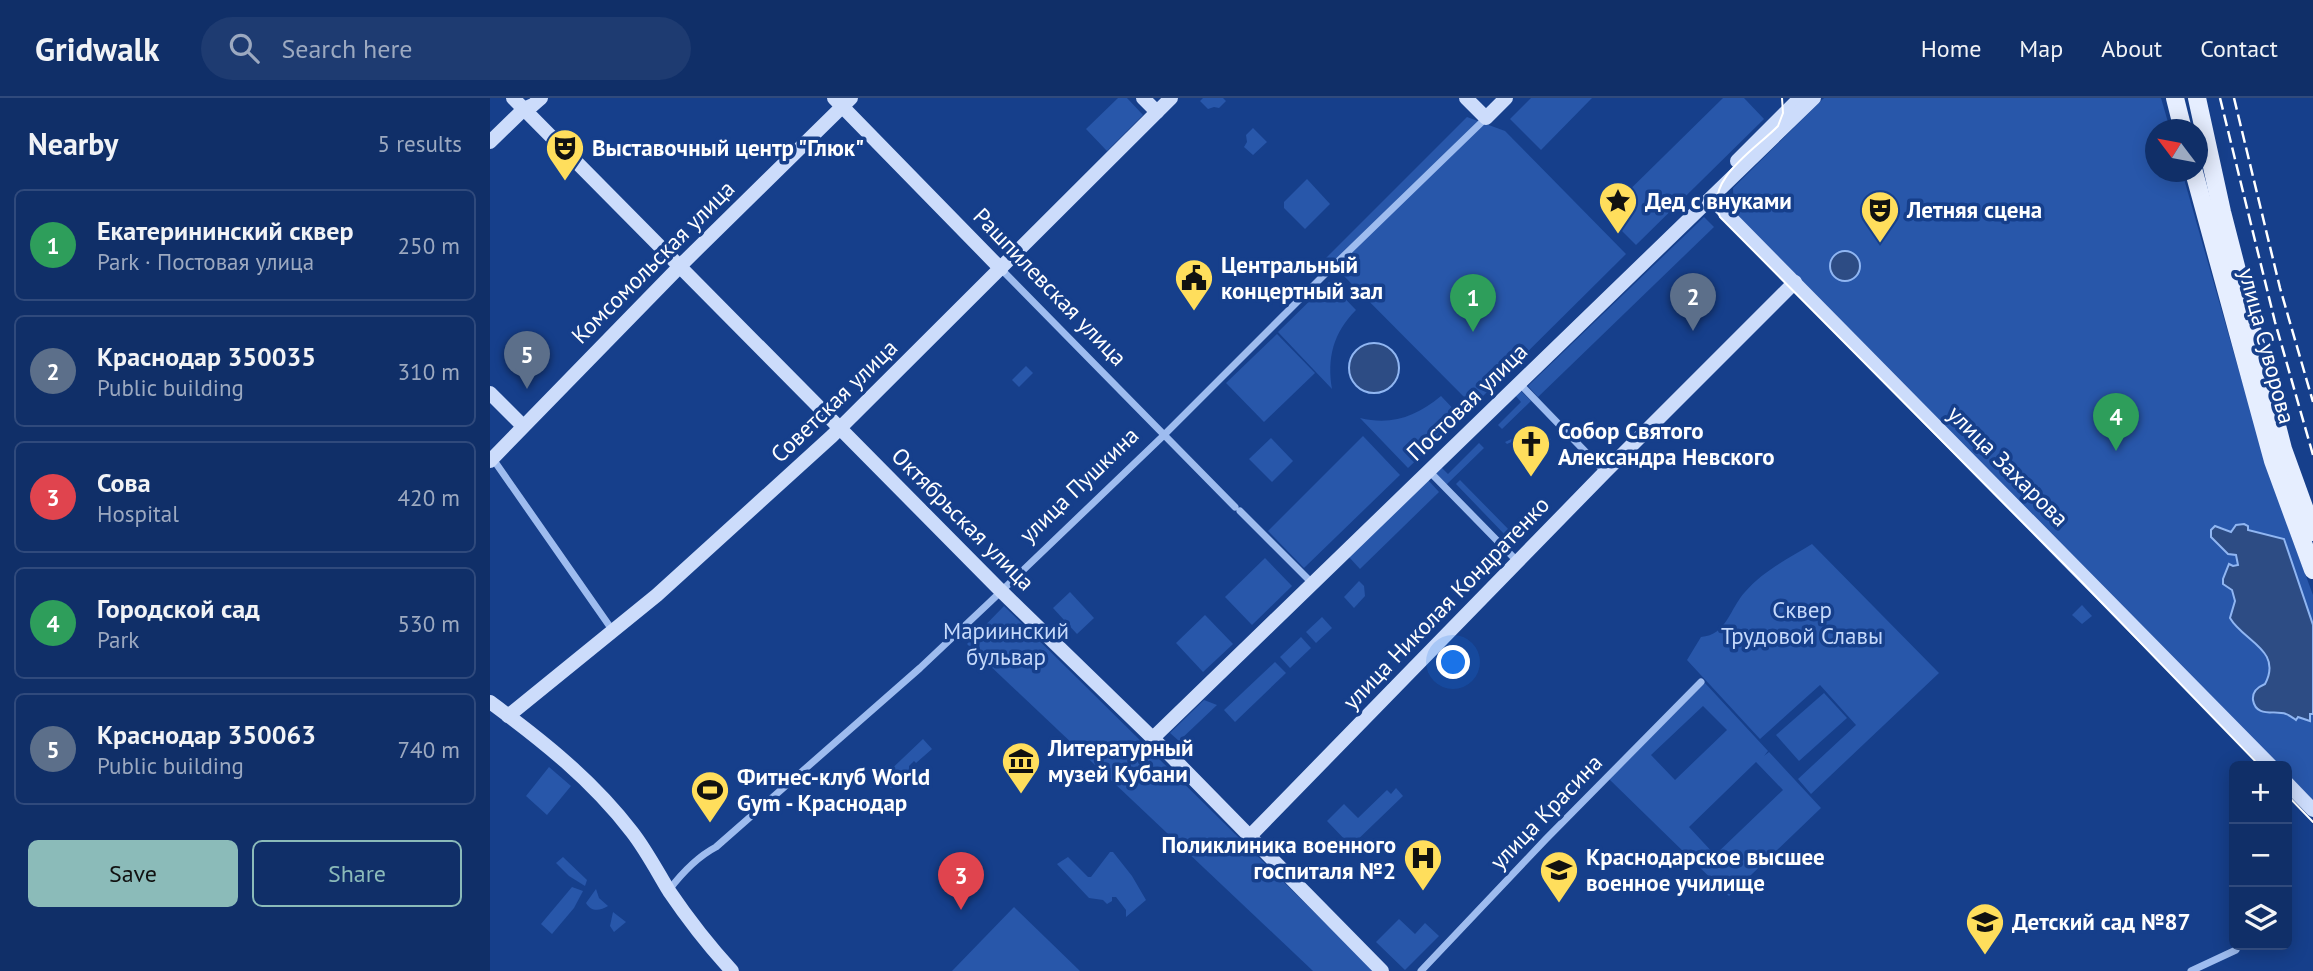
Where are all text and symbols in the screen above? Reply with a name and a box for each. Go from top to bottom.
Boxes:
search box [201,17,691,80]
text: Gridwalk [35,27,159,70]
icon: search [225,29,263,67]
text: Search here [281,32,413,65]
text: Home [1921,33,1981,64]
text: Map [2019,33,2063,64]
text: About [2101,33,2162,64]
text: Contact [2200,33,2278,64]
north arrow [2145,119,2208,182]
text: Nearby [28,124,118,163]
theatre icon: Выставочный центр "Глюк" [544,127,586,182]
text: 5 results [378,129,462,158]
place label: Выставочный центр "Глюк" [592,133,864,162]
street label: Комсомольская улица [565,174,740,349]
place icon: Дед с внуками [1597,180,1639,235]
place label: Дед с внуками [1645,186,1792,215]
theatre icon: Летняя сцена [1859,189,1901,244]
place label: Летняя сцена [1906,195,2042,224]
street label: Рашпилевская улица [968,202,1133,372]
text: Екатерининский сквер [97,214,354,247]
text: 1 [46,231,60,260]
text: 250 m [398,231,460,260]
text: Park · Постовая улица [97,247,314,276]
place label: Центральный концертный зал [1221,250,1383,305]
public building icon: Центральный концертный зал [1173,257,1215,312]
street label: улица Суворова [2233,265,2302,427]
pin: 2 [1670,273,1716,331]
pin: 1 [1450,274,1496,332]
pin: 5 [504,331,550,389]
street label: Советская улица [764,333,903,468]
street label: Постовая улица [1400,337,1533,467]
text: Краснодар 350035 [97,340,316,373]
text: 2 [46,357,60,386]
text: 310 m [398,357,460,386]
text: Public building [97,373,244,402]
pin: 4 [2093,393,2139,451]
street label: улица Захарова [1942,399,2075,532]
place label: Собор Святого Александра Невского [1558,416,1774,471]
street label: улица Пушкина [1013,420,1144,549]
church icon: Собор Святого Александра Невского [1510,423,1552,478]
street label: Октябрьская улица [886,441,1041,596]
text: Сова [97,466,151,499]
text: 3 [46,483,60,512]
text: 420 m [398,483,460,512]
street label: улица Николая Кондратенко [1336,490,1555,715]
text: Hospital [97,499,179,528]
text: Городской сад [97,592,260,625]
park label: Сквер Трудовой Славы [1721,595,1883,650]
text: 4 [46,609,60,638]
text: 530 m [398,609,460,638]
park label: Мариинский бульвар [943,616,1069,671]
text: Park [97,625,139,654]
your location [1436,645,1470,679]
text: Краснодар 350063 [97,718,316,751]
place label: Литературный музей Кубани [1047,733,1194,788]
text: 5 [46,735,60,764]
text: 740 m [398,735,460,764]
museum icon: Литературный музей Кубани [1000,740,1042,795]
street label: улица Красина [1483,748,1608,875]
text: Public building [97,751,244,780]
map controls [2229,761,2292,950]
button: + [2229,761,2292,824]
place label: Фитнес-клуб World Gym - Краснодар [737,762,930,817]
sports icon: Фитнес-клуб World Gym - Краснодар [689,769,731,824]
button: − [2229,824,2292,887]
place label: Поликлиника военного госпиталя №2 [1161,830,1396,885]
hospital icon: Поликлиника военного госпиталя №2 [1402,837,1444,892]
button: Save [28,840,238,907]
button: Share [252,840,462,907]
place label: Краснодарское высшее военное училище [1586,842,1825,897]
school or university icon: Краснодарское высшее военное училище [1538,849,1580,904]
pin: 3 [938,852,984,910]
button: layers [2229,887,2292,950]
school or university icon: Детский сад №87 [1964,901,2006,956]
place label: Детский сад №87 [2012,907,2191,936]

